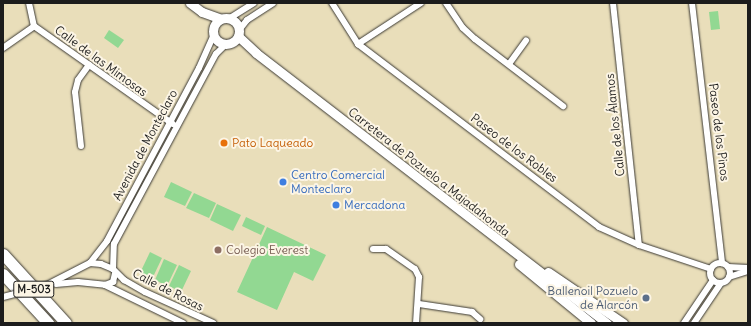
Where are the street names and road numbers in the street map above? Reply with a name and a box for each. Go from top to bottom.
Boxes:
street label: Calle de las Mimosas [52,23,150,99]
street label: Calle de los Álamos [602,73,628,177]
street label: Paseo de los Pinos [706,82,732,182]
street label: Avenida de Monteclaro [110,87,180,203]
street label: Carretera de Pozuelo a Majadahonda [345,104,513,240]
street label: Paseo de los Robles [468,111,560,185]
street label: Calle de Rosas [130,266,206,314]
road number: M-503 [13,280,55,298]

